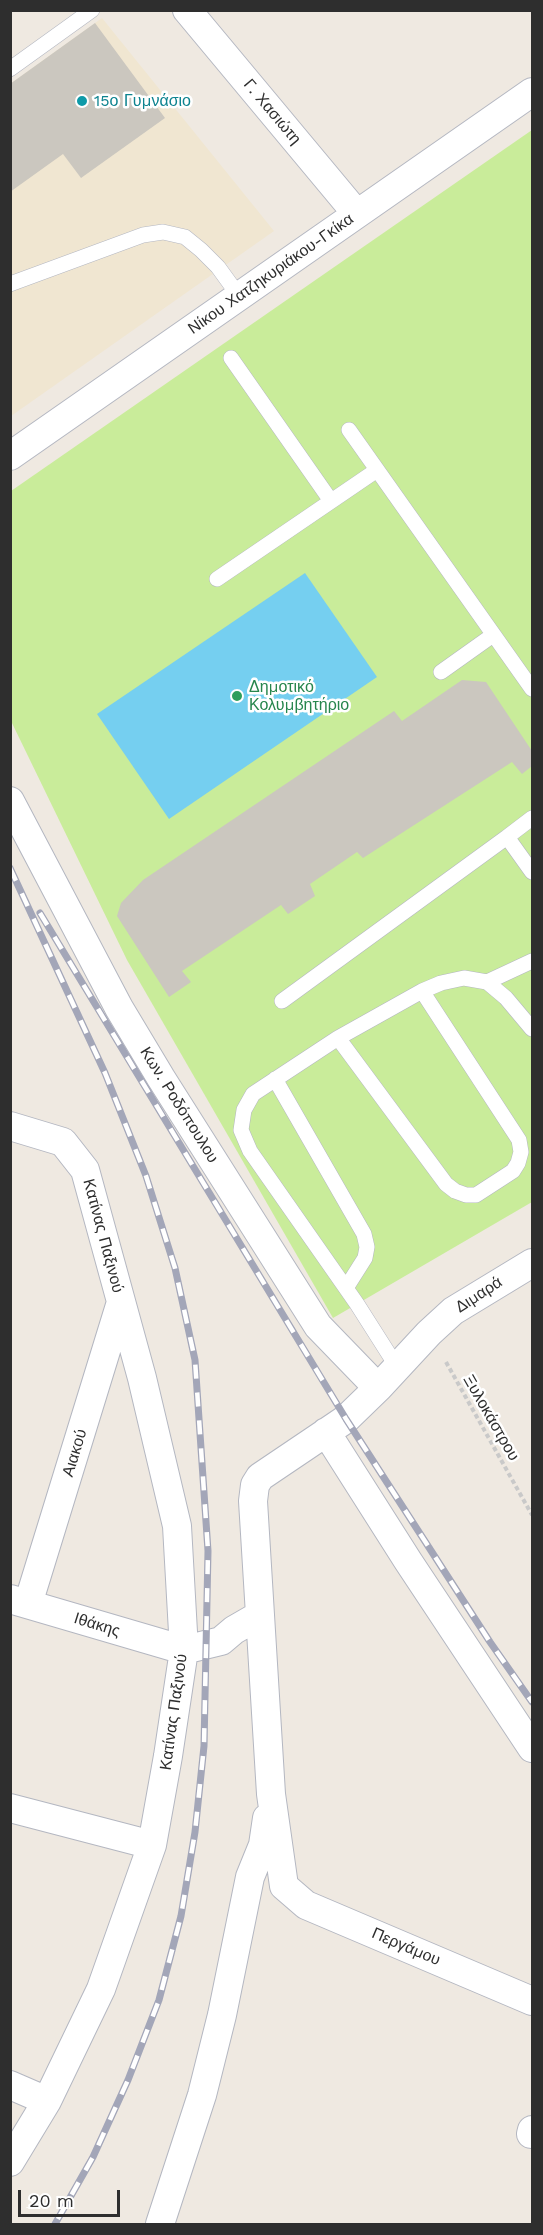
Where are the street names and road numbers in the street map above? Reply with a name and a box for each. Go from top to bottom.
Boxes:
street label: Γ. Χασιώτη [239,75,305,149]
street label: Νίκου Χατζηκυριάκου-Γκίκα [185,210,357,338]
street label: Κων. Ροδόπουλου [136,1044,222,1166]
street label: Κατίνας Παξινού [79,1177,127,1295]
street label: Διμαρά [452,1273,506,1317]
street label: Ξυλοκάστρου [459,1372,523,1464]
street label: Αιακού [59,1427,91,1479]
street label: Ιθάκης [72,1609,122,1641]
street label: Κατίνας Παξινού [156,1653,192,1771]
street label: Περγάμου [369,1924,443,1970]

